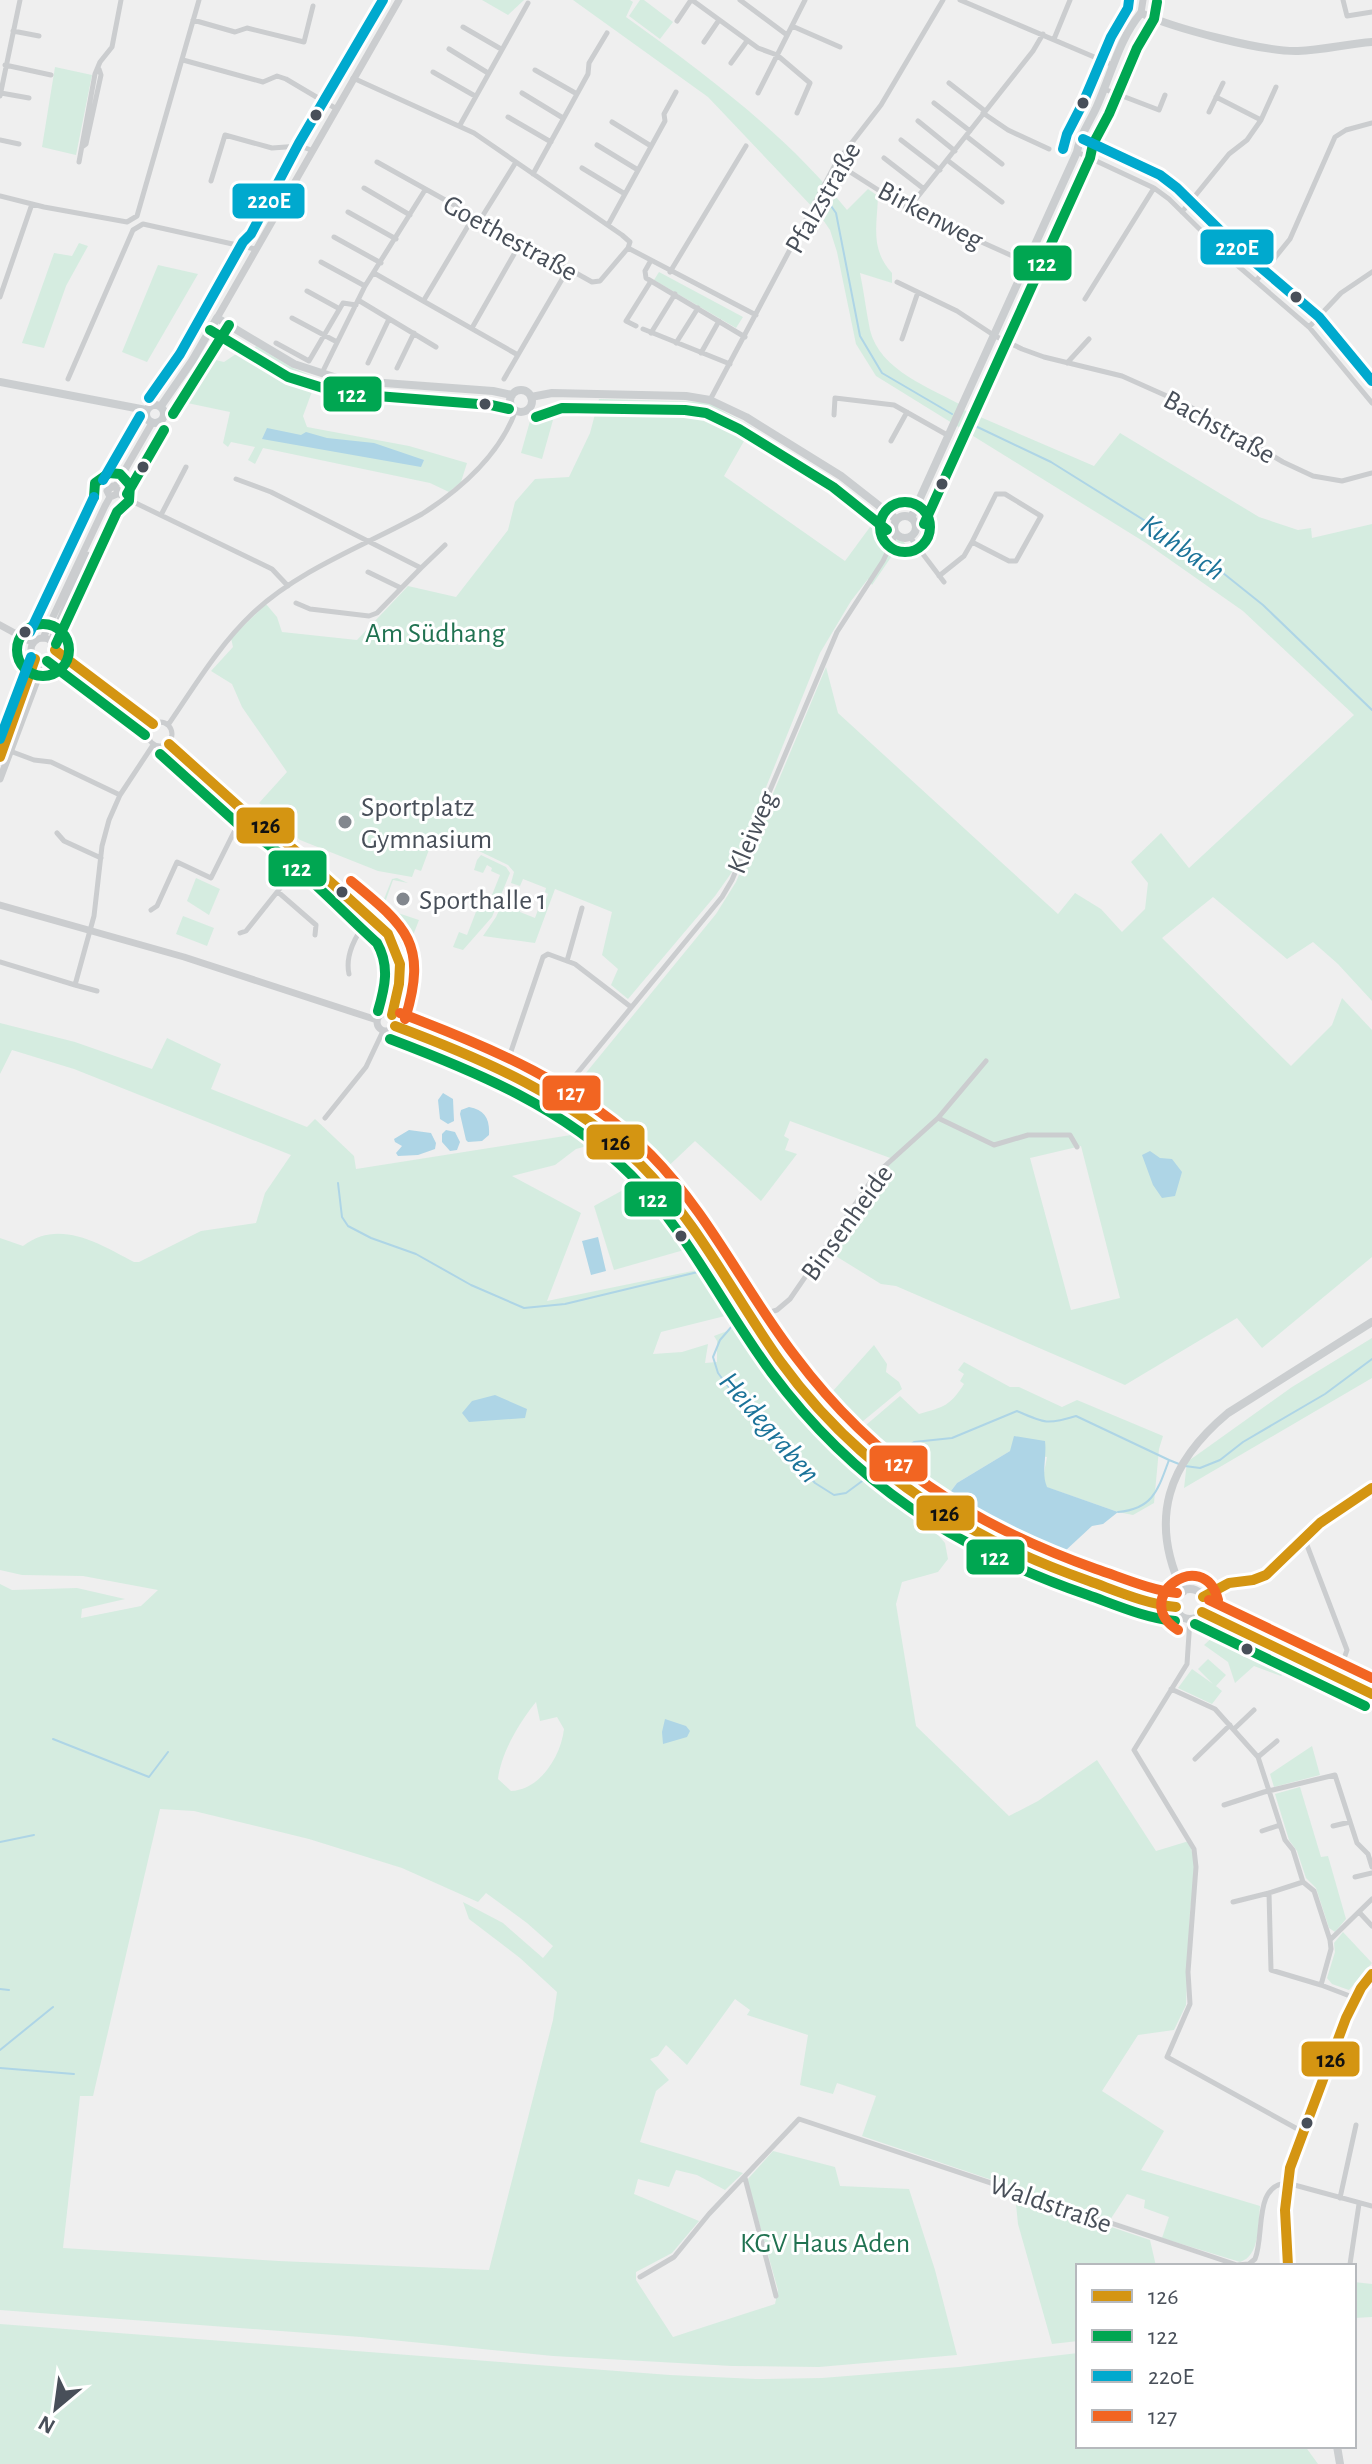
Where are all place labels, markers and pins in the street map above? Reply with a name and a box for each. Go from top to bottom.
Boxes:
unlabelled marker [1075,95,1091,111]
unlabelled marker [308,107,324,123]
unlabelled marker [1288,289,1304,305]
unlabelled marker [477,396,493,412]
unlabelled marker [135,459,151,475]
unlabelled marker [934,476,950,492]
unlabelled marker [17,624,33,640]
place label: Sportplatz Gymnasium [361,794,492,854]
marker: Sportplatz Gymnasium [336,813,354,831]
unlabelled marker [334,884,350,900]
place label: Sporthalle 1 [419,887,546,915]
marker: Sporthalle 1 [394,890,412,908]
unlabelled marker [673,1228,689,1244]
unlabelled marker [1239,1641,1255,1657]
unlabelled marker [1299,2115,1315,2131]

